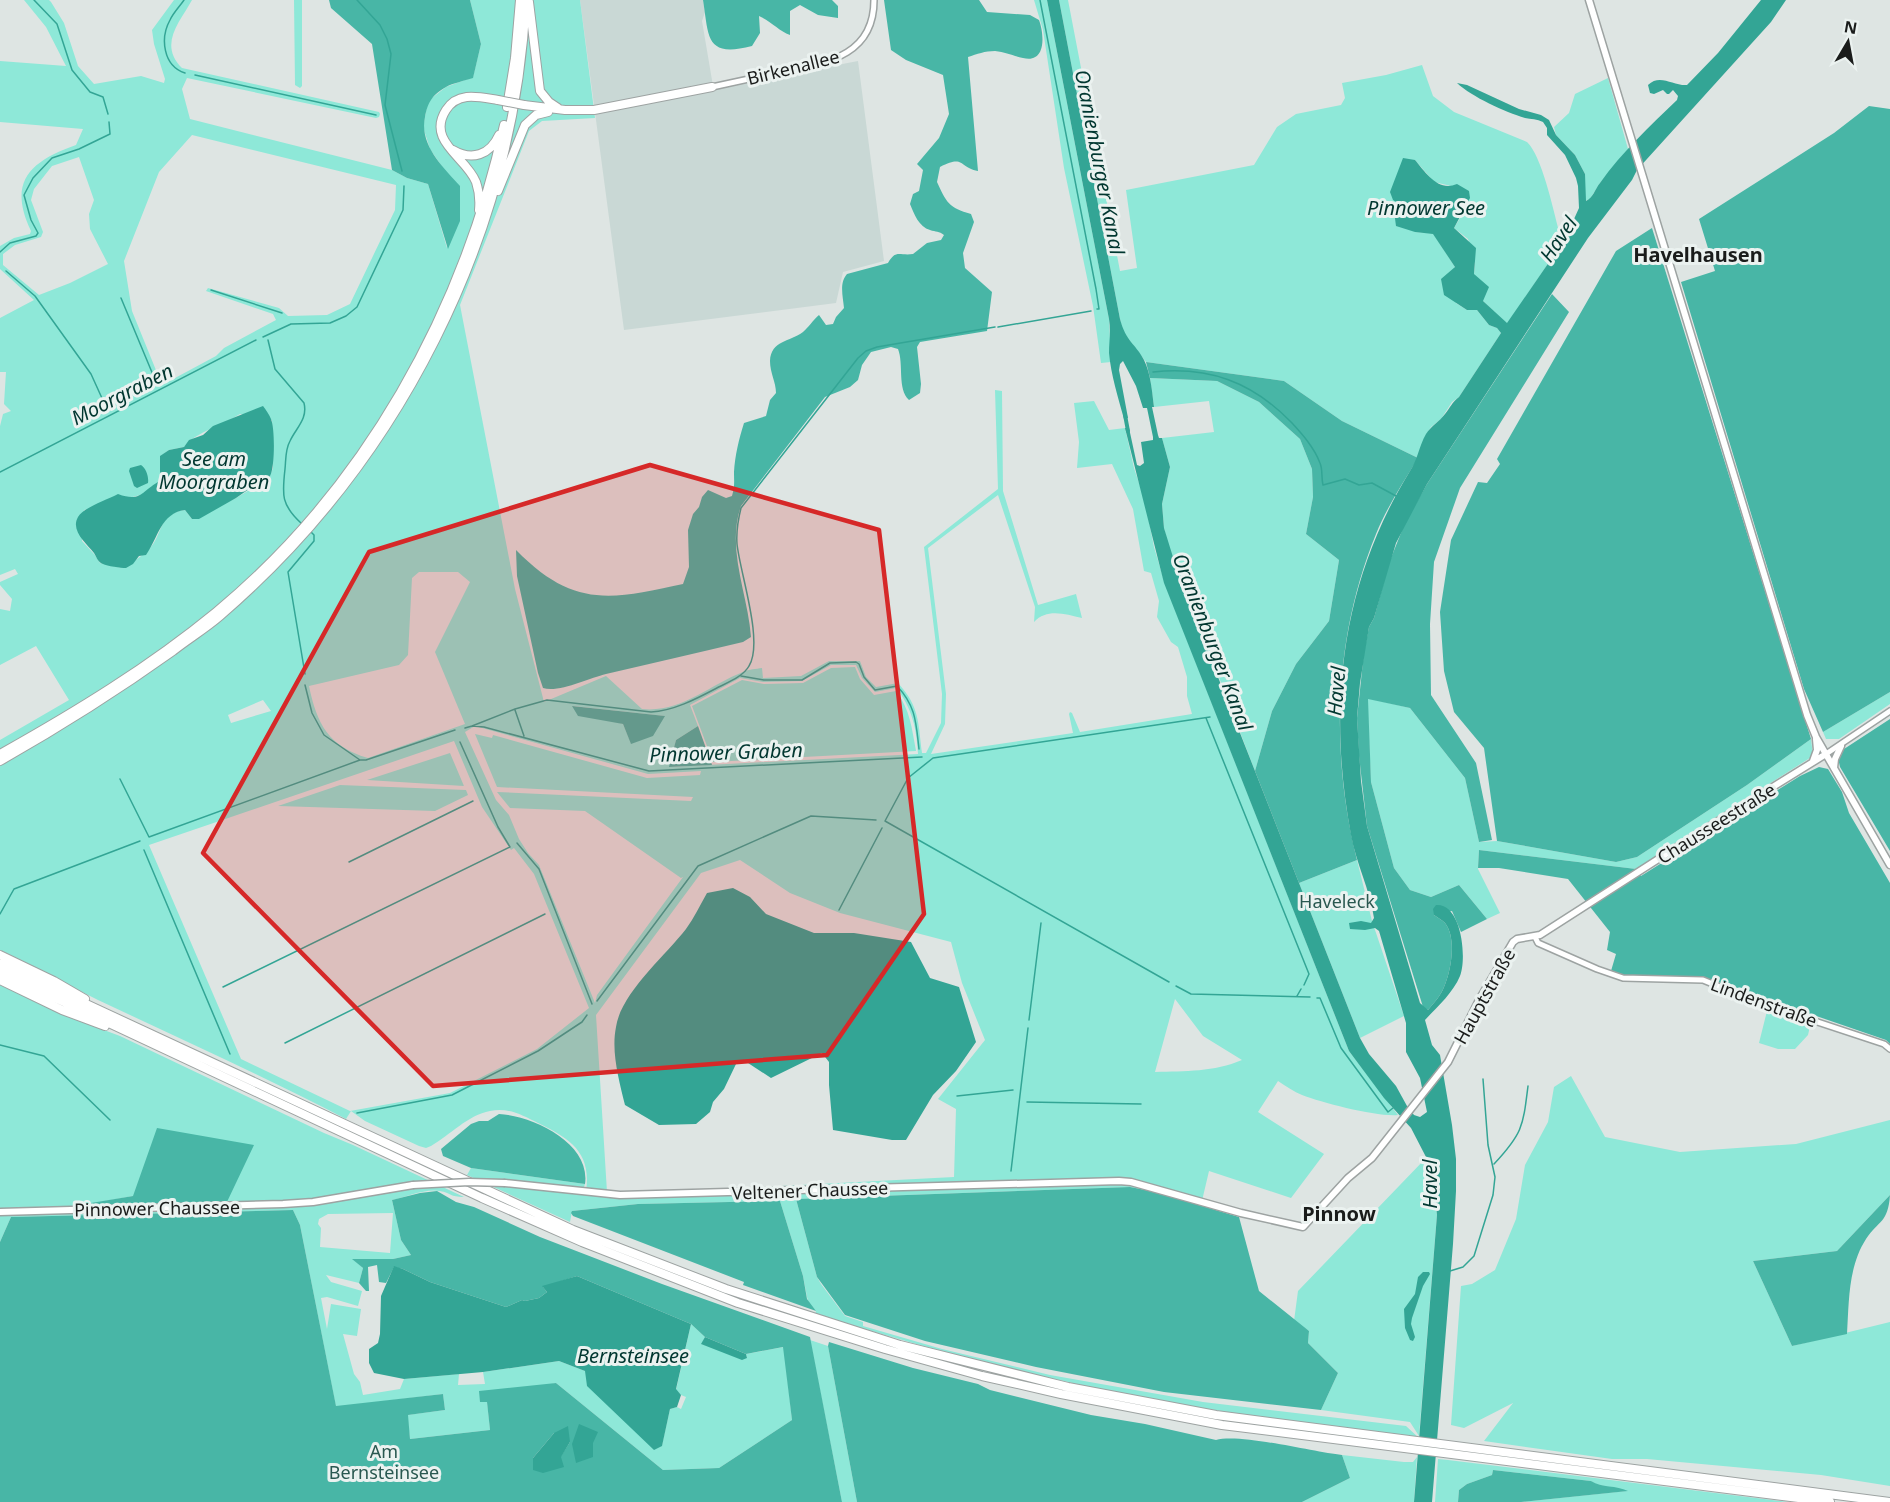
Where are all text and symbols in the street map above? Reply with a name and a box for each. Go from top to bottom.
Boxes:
north arrow [1818,12,1878,72]
text: N [1842,15,1859,39]
street label: Birkenallee [744,44,842,90]
water label: Oranienburger Kanal [1069,67,1131,258]
water label: Pinnower See [1367,194,1485,221]
water label: Havel [1533,210,1583,267]
district label: Havelhausen [1633,241,1763,268]
water label: Moorgraben [67,357,177,431]
water label: See am Moorgraben [159,445,269,495]
water label: Oranienburger Kanal [1167,549,1260,735]
water label: Havel [1320,664,1352,717]
water label: Pinnower Graben [649,736,803,768]
street label: Chausseestraße [1652,777,1780,869]
park label: Haveleck [1299,889,1375,913]
street label: Hauptstraße [1448,944,1520,1048]
street label: Lindenstraße [1708,972,1820,1032]
water label: Havel [1416,1158,1443,1209]
street label: Veltener Chaussee [731,1175,889,1205]
street label: Pinnower Chaussee [74,1195,240,1221]
district label: Pinnow [1302,1200,1376,1227]
water label: Bernsteinsee [577,1342,689,1369]
park label: Am Bernsteinsee [329,1439,439,1484]

